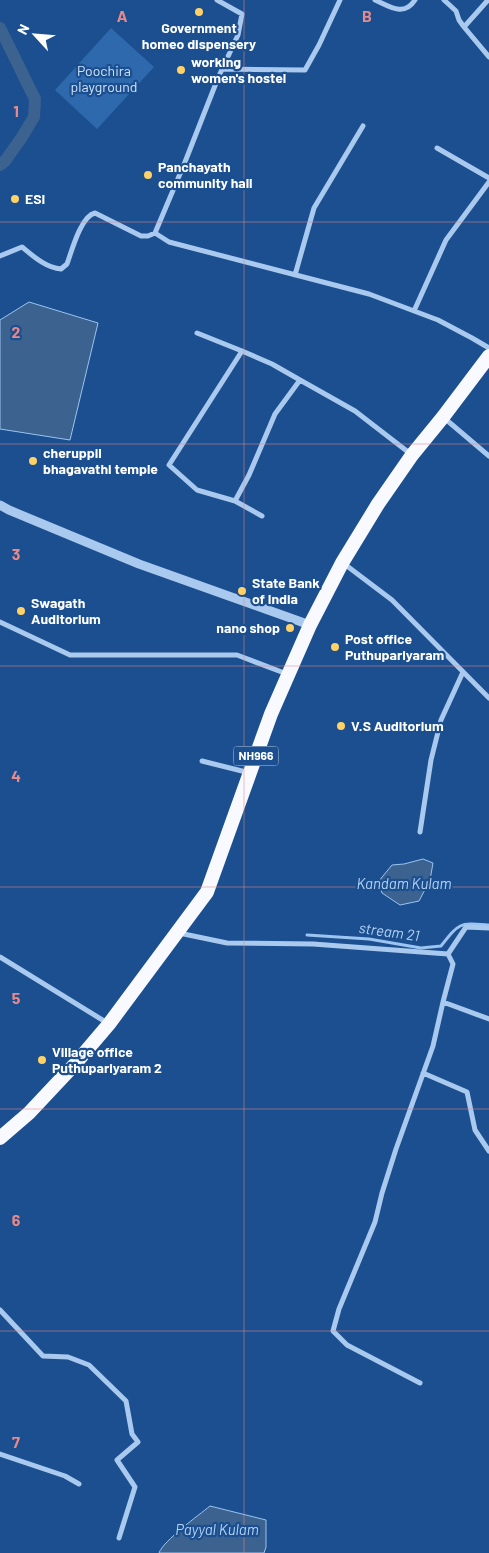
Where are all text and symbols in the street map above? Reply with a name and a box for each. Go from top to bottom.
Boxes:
text: A [117,6,128,25]
marker: Government homeo dispensery [193,6,205,18]
text: B [362,6,372,25]
north arrow [10,10,60,60]
place label: Government homeo dispensery [142,19,256,52]
text: N [13,21,33,37]
place label: working women's hostel [191,53,286,86]
park label: Poochira playground [71,62,137,95]
marker: working women's hostel [175,64,187,76]
text: 1 [13,101,19,120]
place label: Panchayath community hall [158,158,253,191]
marker: Panchayath community hall [142,169,154,181]
place label: ESI [25,190,45,207]
marker: ESI [9,193,21,205]
text: 2 [12,322,21,341]
place label: cheruppil bhagavathi temple [43,444,158,477]
marker: cheruppil bhagavathi temple [27,455,39,467]
text: 3 [12,544,20,563]
place label: State Bank of India [252,574,320,607]
marker: State Bank of India [236,585,248,597]
place label: Swagath Auditorium [31,594,101,627]
marker: Swagath Auditorium [15,605,27,617]
place label: nano shop [216,619,280,636]
marker: nano shop [284,622,296,634]
place label: Post office Puthupariyaram [345,630,445,663]
marker: Post office Puthupariyaram [329,641,341,653]
place label: V.S Auditorium [351,717,444,734]
marker: V.S Auditorium [335,720,347,732]
road number: NH966 [234,746,278,766]
text: 4 [11,766,21,785]
water label: Kandam Kulam [356,874,452,892]
water label: stream 21 [358,918,421,944]
text: 5 [12,988,21,1007]
place label: Village office Puthupariyaram 2 [52,1043,162,1076]
marker: Village office Puthupariyaram 2 [36,1054,48,1066]
text: 6 [12,1210,21,1229]
text: 7 [12,1432,20,1451]
water label: Payyal Kulam [175,1520,259,1538]

